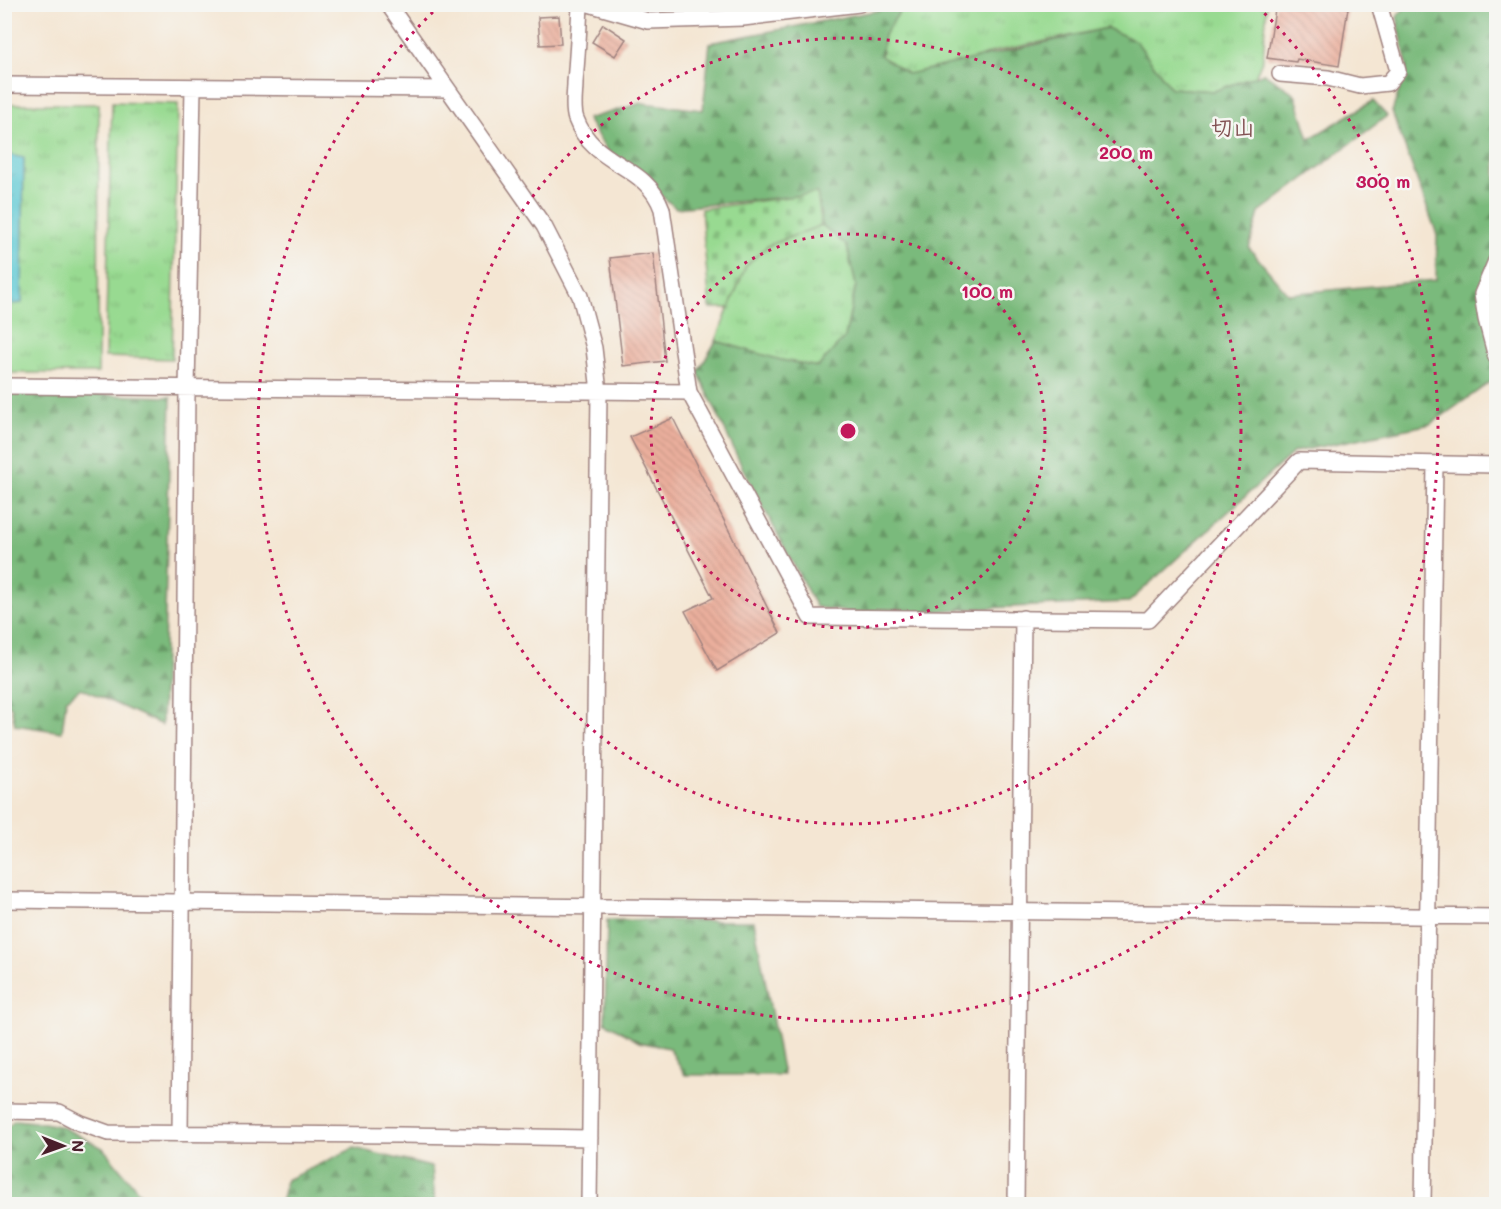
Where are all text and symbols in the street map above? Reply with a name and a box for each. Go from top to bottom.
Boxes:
district label: 切山 [1211,112,1255,141]
text: 200 m [1099,140,1153,164]
text: 300 m [1356,169,1410,193]
text: 100 m [961,279,1013,303]
centre of rings [838,421,858,441]
north arrow [33,1116,93,1176]
text: N [68,1140,89,1153]

